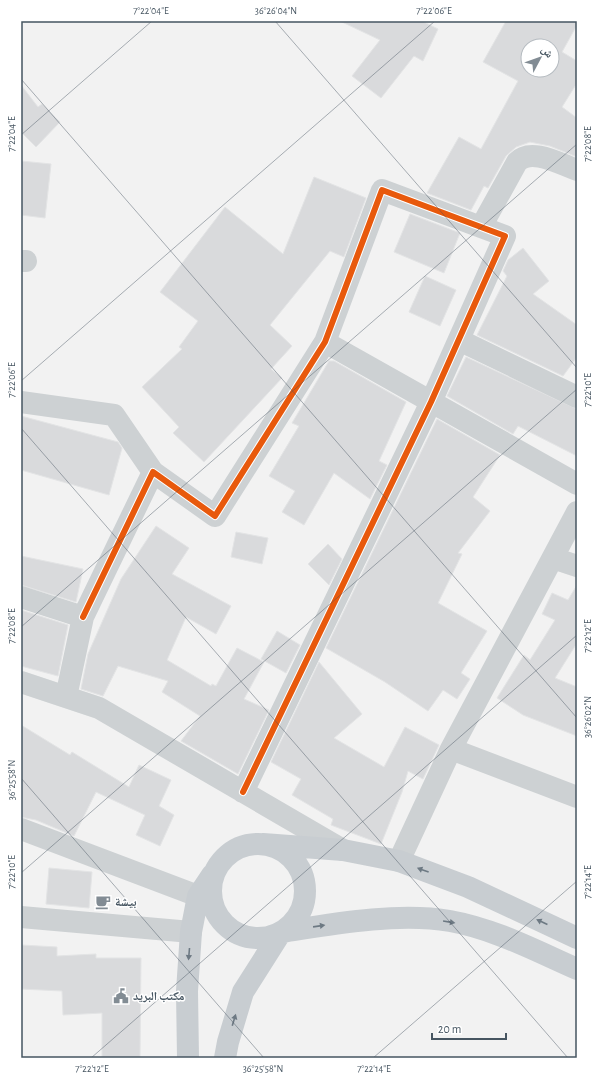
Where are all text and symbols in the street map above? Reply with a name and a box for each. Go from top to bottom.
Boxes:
text: 7°22'04"E [133,6,169,16]
text: 36°26'04"N [255,6,297,16]
text: 7°22'06"E [416,6,452,16]
north arrow [520,38,560,78]
text: ش [538,44,555,61]
text: 7°22'04"E [7,116,17,152]
text: 7°22'08"E [583,126,593,162]
text: 7°22'06"E [7,362,17,398]
text: 7°22'10"E [583,373,593,407]
text: 7°22'08"E [7,608,17,644]
text: 7°22'12"E [583,619,593,653]
text: 36°26'02"N [583,696,593,738]
text: 36°25'58"N [7,760,17,800]
text: 7°22'10"E [7,855,17,889]
text: 7°22'14"E [583,865,593,899]
one-way arrow [416,867,428,873]
cafe icon: بيشة [94,893,112,911]
place label: بيشة [115,896,137,909]
one-way arrow [443,919,455,925]
one-way arrow [536,919,547,925]
one-way arrow [313,923,326,929]
one-way arrow [186,948,193,960]
public building icon: مكتب البريد [112,987,130,1005]
place label: مكتب البريد [133,990,185,1003]
one-way arrow [231,1014,237,1026]
scale bar [432,1015,506,1041]
text: 20 m [438,1023,461,1035]
text: 7°22'12"E [75,1064,109,1074]
text: 36°25'58"N [243,1064,283,1074]
text: 7°22'14"E [357,1064,391,1074]

